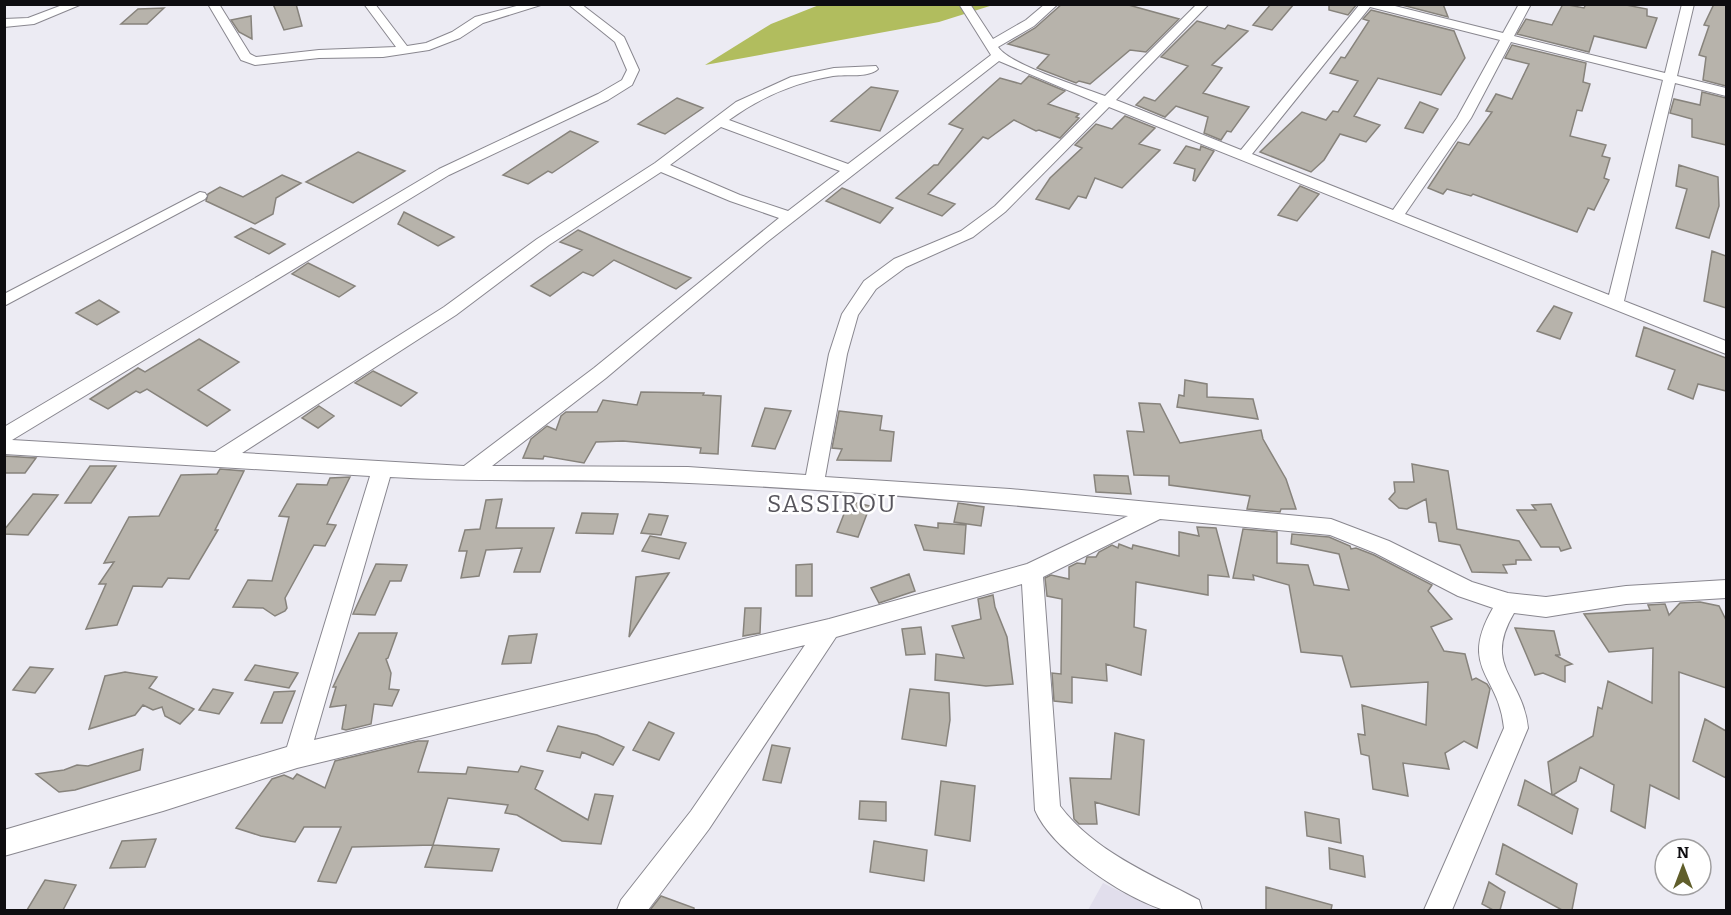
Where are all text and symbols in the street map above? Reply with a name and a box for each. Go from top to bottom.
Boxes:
district label: SASSIROU [767,490,897,518]
north arrow [1653,837,1713,897]
text: N [1677,843,1689,862]

